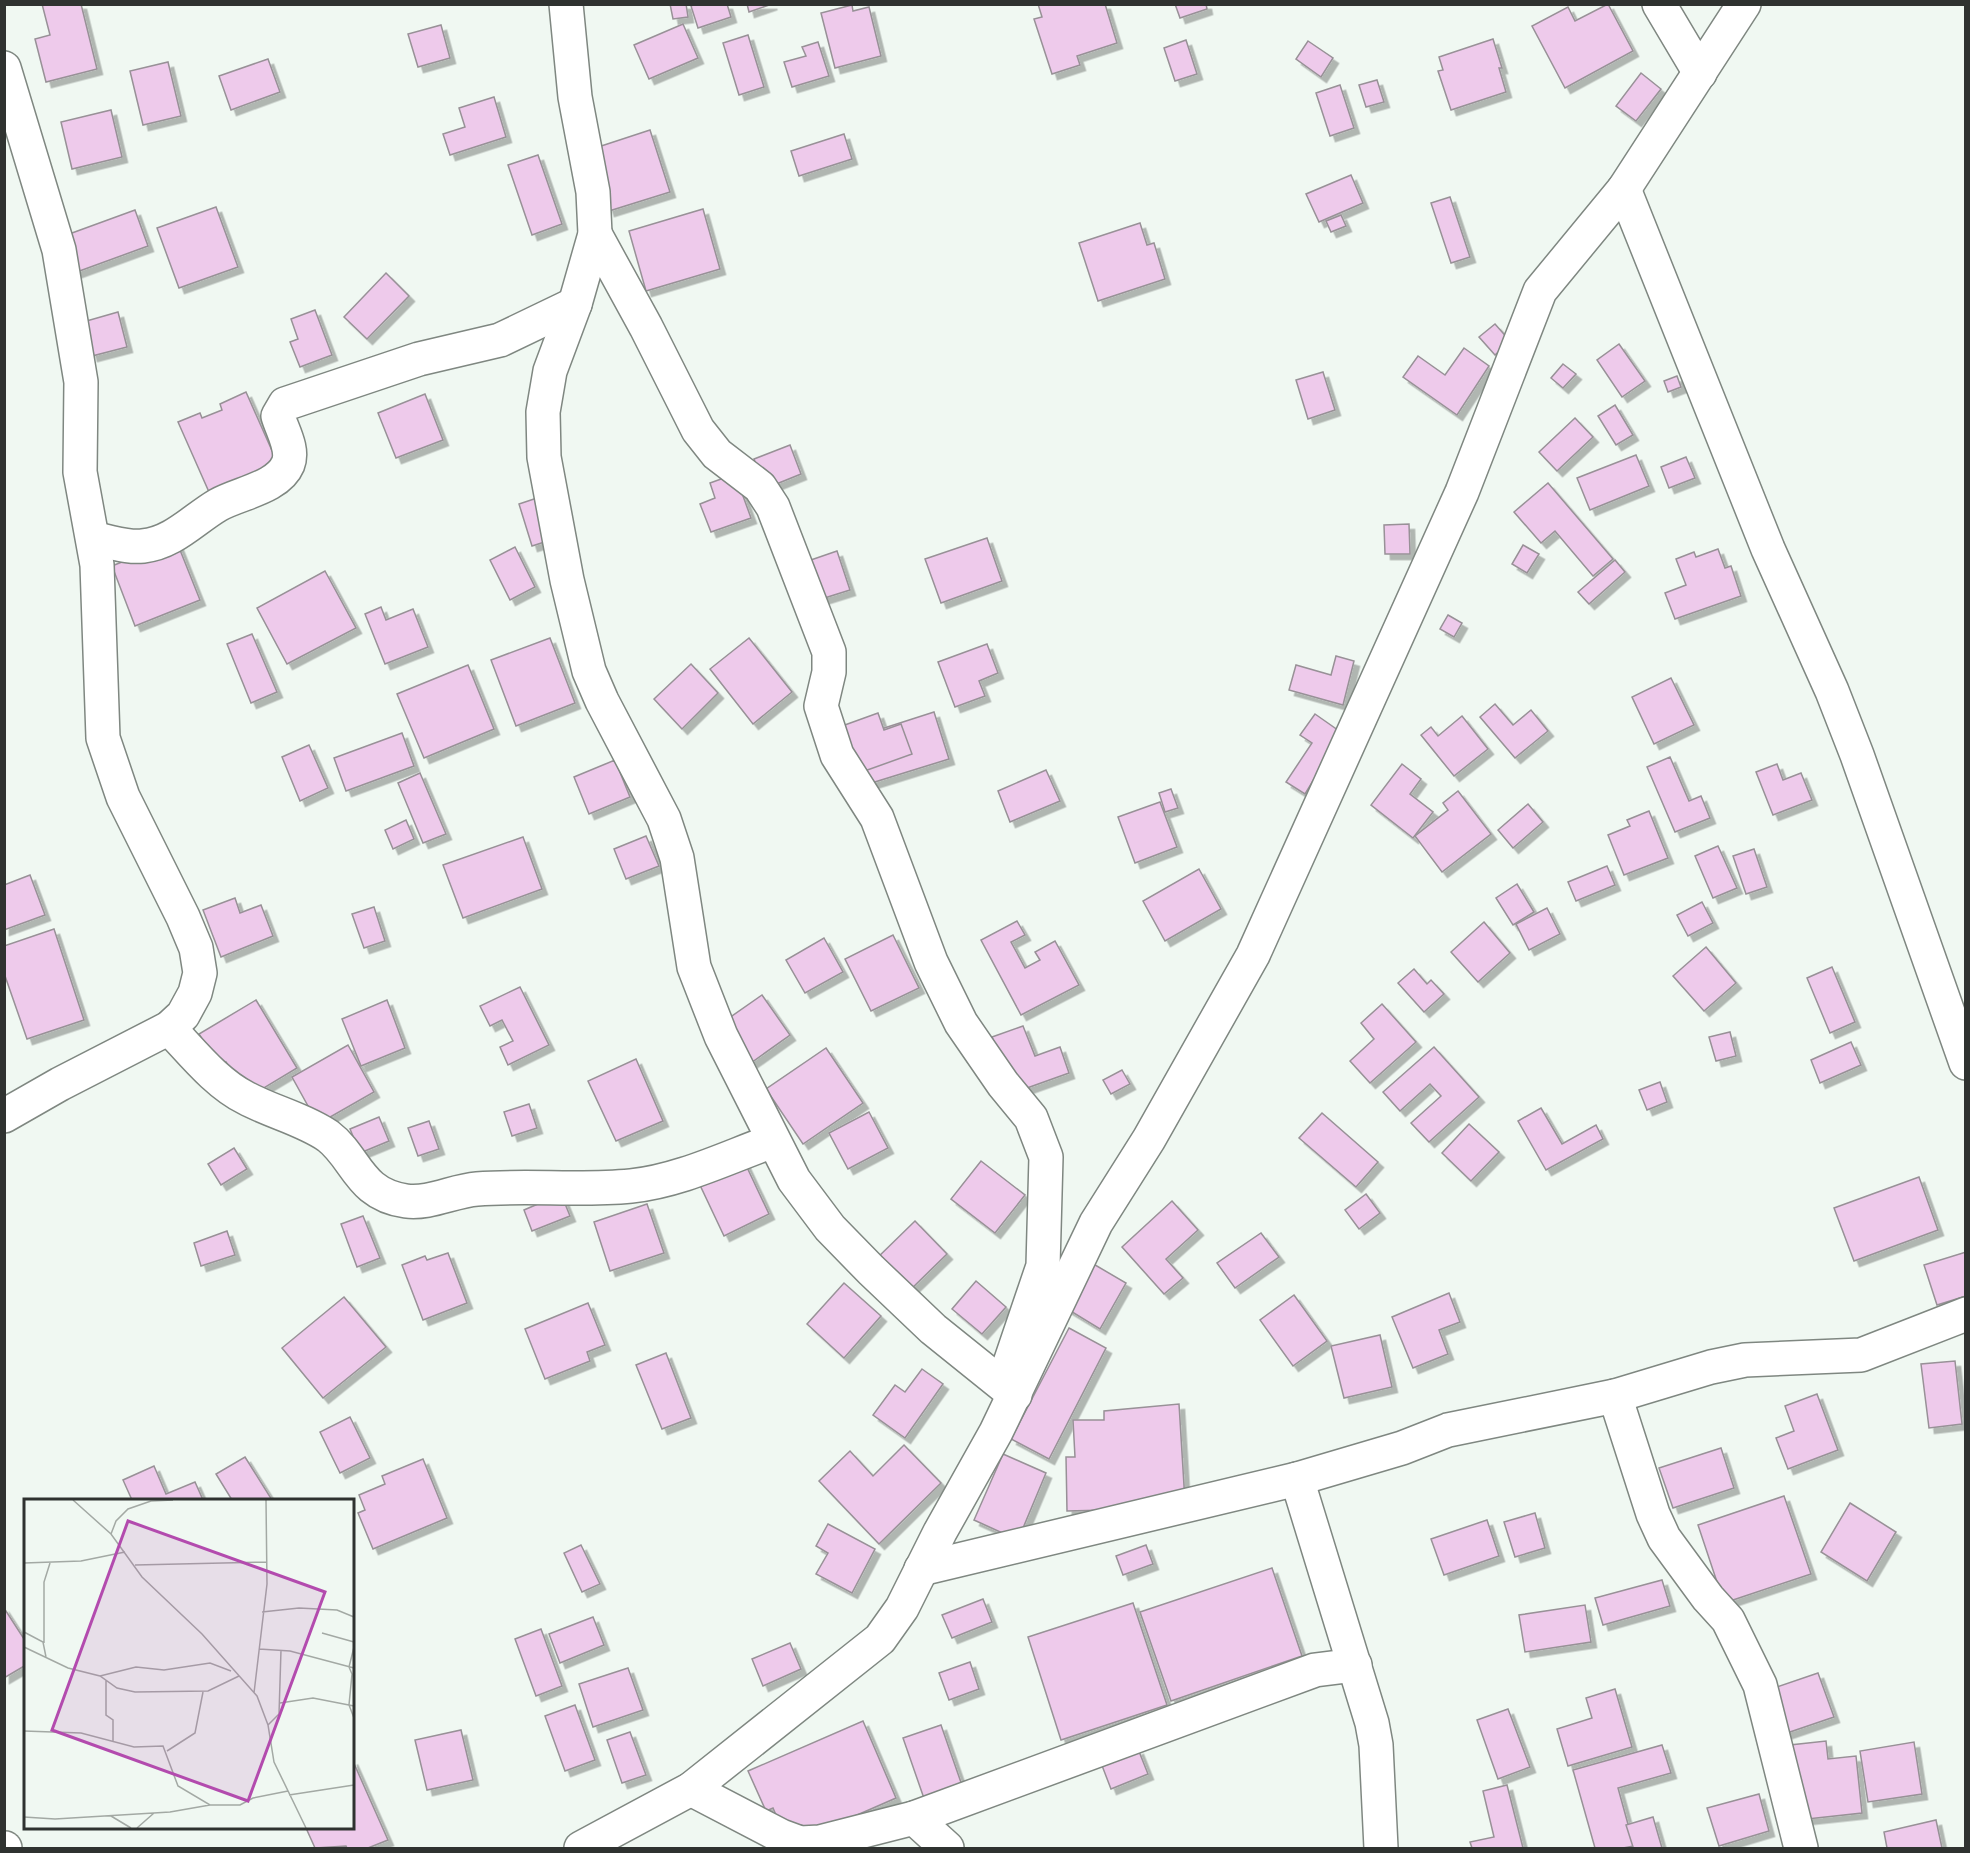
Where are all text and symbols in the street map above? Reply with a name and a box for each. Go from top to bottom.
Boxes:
inset map [24,1499,354,1829]

